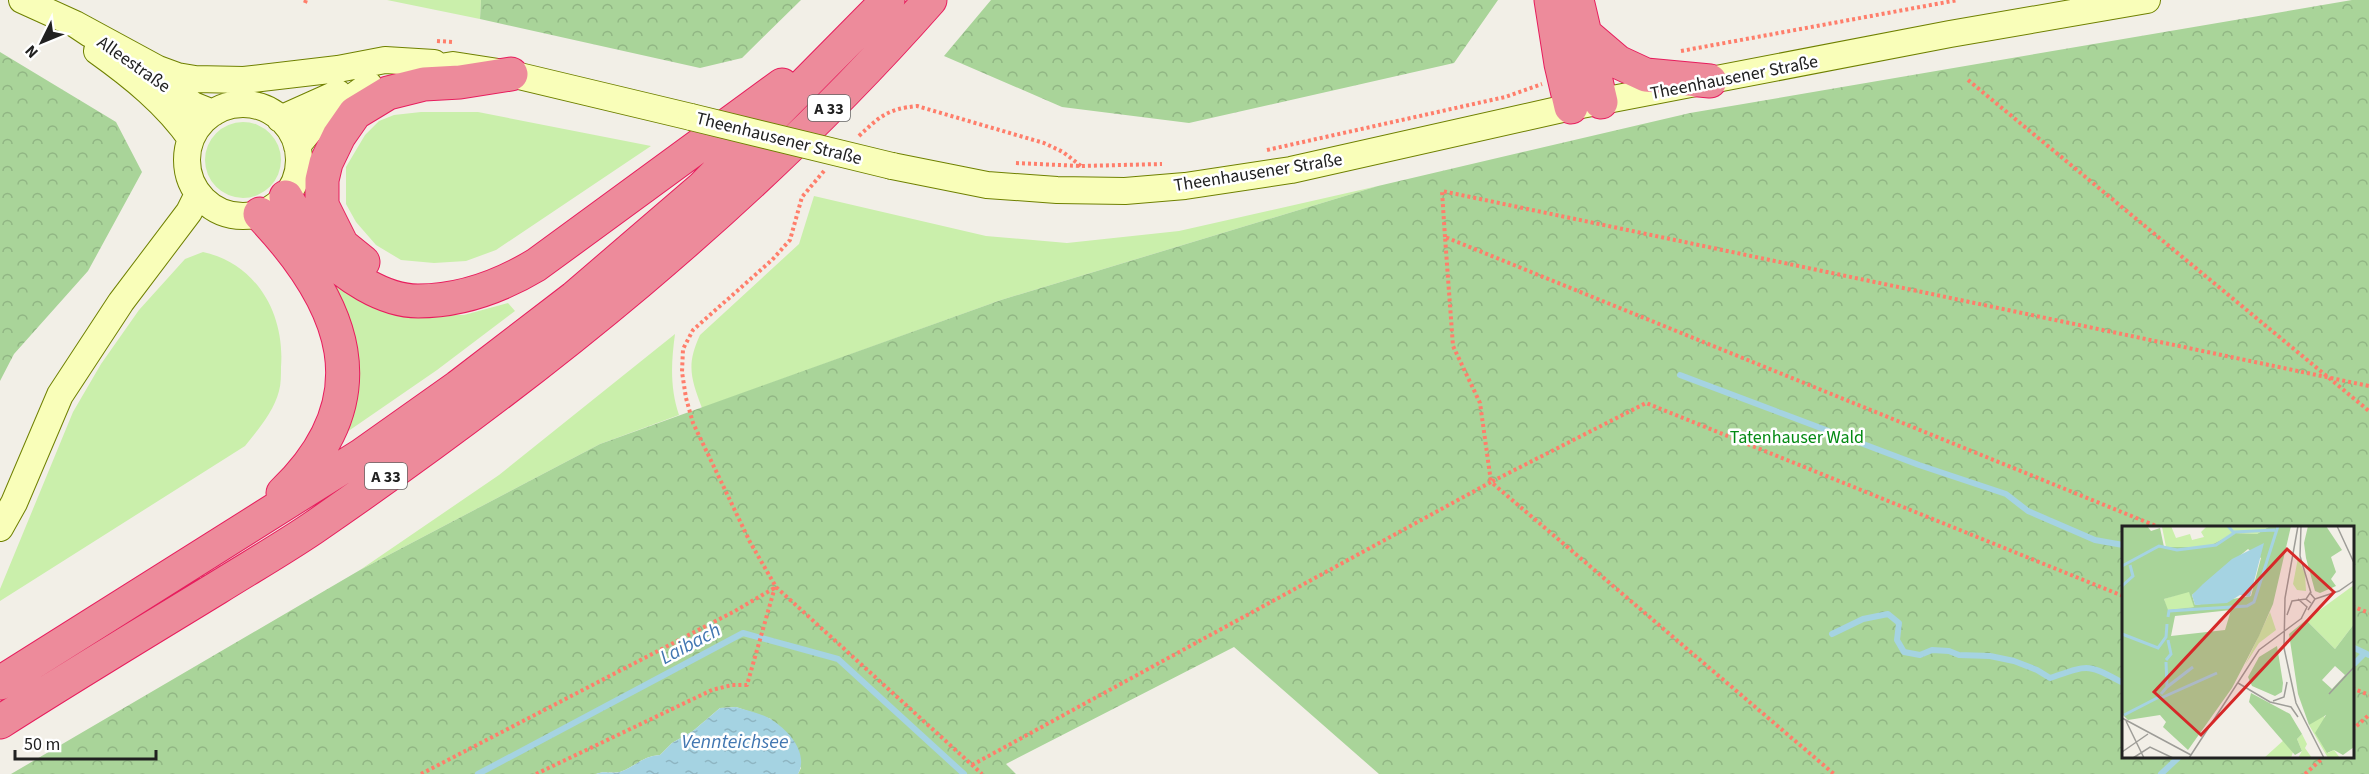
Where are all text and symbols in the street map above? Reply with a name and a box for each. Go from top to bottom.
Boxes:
north arrow [12,12,72,72]
street label: Alleestraße [92,30,175,99]
text: N [20,40,43,63]
street label: Theenhausener Straße [1648,49,1820,106]
road number: A 33 [808,95,850,121]
street label: Theenhausener Straße [693,106,865,171]
street label: Theenhausener Straße [1172,147,1344,198]
park label: Tatenhauser Wald [1730,425,1864,450]
road number: A 33 [365,463,407,489]
inset map [2122,526,2354,759]
water label: Laibach [655,616,726,672]
scale bar [15,723,156,761]
water label: Vennteichsee [682,728,788,756]
text: 50 m [24,732,60,757]

